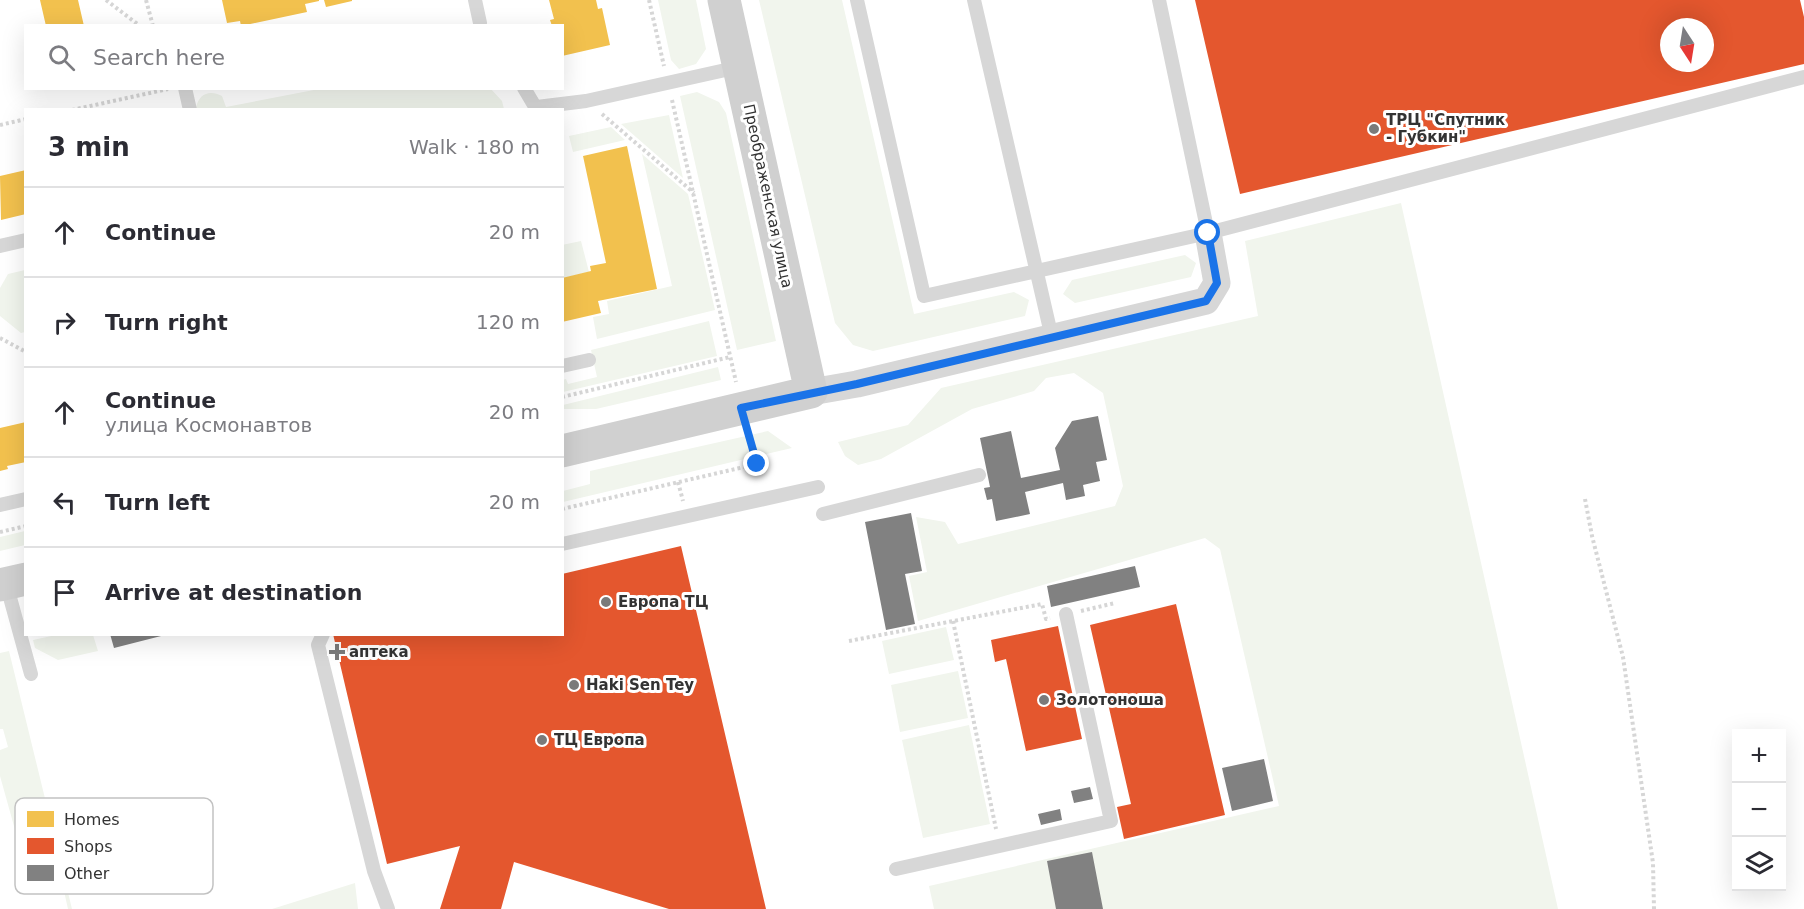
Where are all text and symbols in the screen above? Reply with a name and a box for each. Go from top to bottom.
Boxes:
north arrow [1660,18,1714,72]
search box [24,24,564,90]
icon: search [45,41,78,74]
text: Search here [93,45,225,70]
street label: Преображенская улица [740,102,796,290]
place label: ТРЦ "Спутник - Губкин" [1386,111,1505,146]
marker: ТРЦ "Спутник - Губкин" [1367,122,1381,136]
text: 3 min [48,132,130,162]
text: Walk · 180 m [409,135,540,159]
icon: ahead [48,216,81,249]
route start [1194,219,1220,245]
text: Continue [105,220,216,245]
text: 20 m [489,220,540,244]
icon: right [48,306,81,339]
text: Turn right [105,310,228,335]
text: 120 m [476,310,540,334]
text: Continue [105,388,216,413]
icon: ahead [48,396,81,429]
text: 20 m [489,400,540,424]
text: улица Космонавтов [105,413,312,437]
route end [743,450,769,476]
icon: left [48,486,81,519]
text: Turn left [105,490,210,515]
text: 20 m [489,490,540,514]
icon: arrive [48,576,81,609]
text: Arrive at destination [105,580,362,605]
place label: Европа ТЦ [618,593,709,611]
marker: Европа ТЦ [599,595,613,609]
place label: аптека [349,643,409,661]
marker: аптека [330,645,344,659]
place label: Haki Sen Tey [586,676,694,694]
marker: Haki Sen Tey [567,678,581,692]
place label: Золотоноша [1056,691,1164,709]
marker: Золотоноша [1037,693,1051,707]
map controls [1732,729,1786,891]
button: + [1732,729,1786,783]
place label: ТЦ Европа [554,731,645,749]
marker: ТЦ Европа [535,733,549,747]
button: − [1732,783,1786,837]
legend [15,798,213,894]
text: Homes [64,810,120,829]
text: Shops [64,837,113,856]
button: layers [1732,837,1786,891]
text: Other [64,864,110,883]

